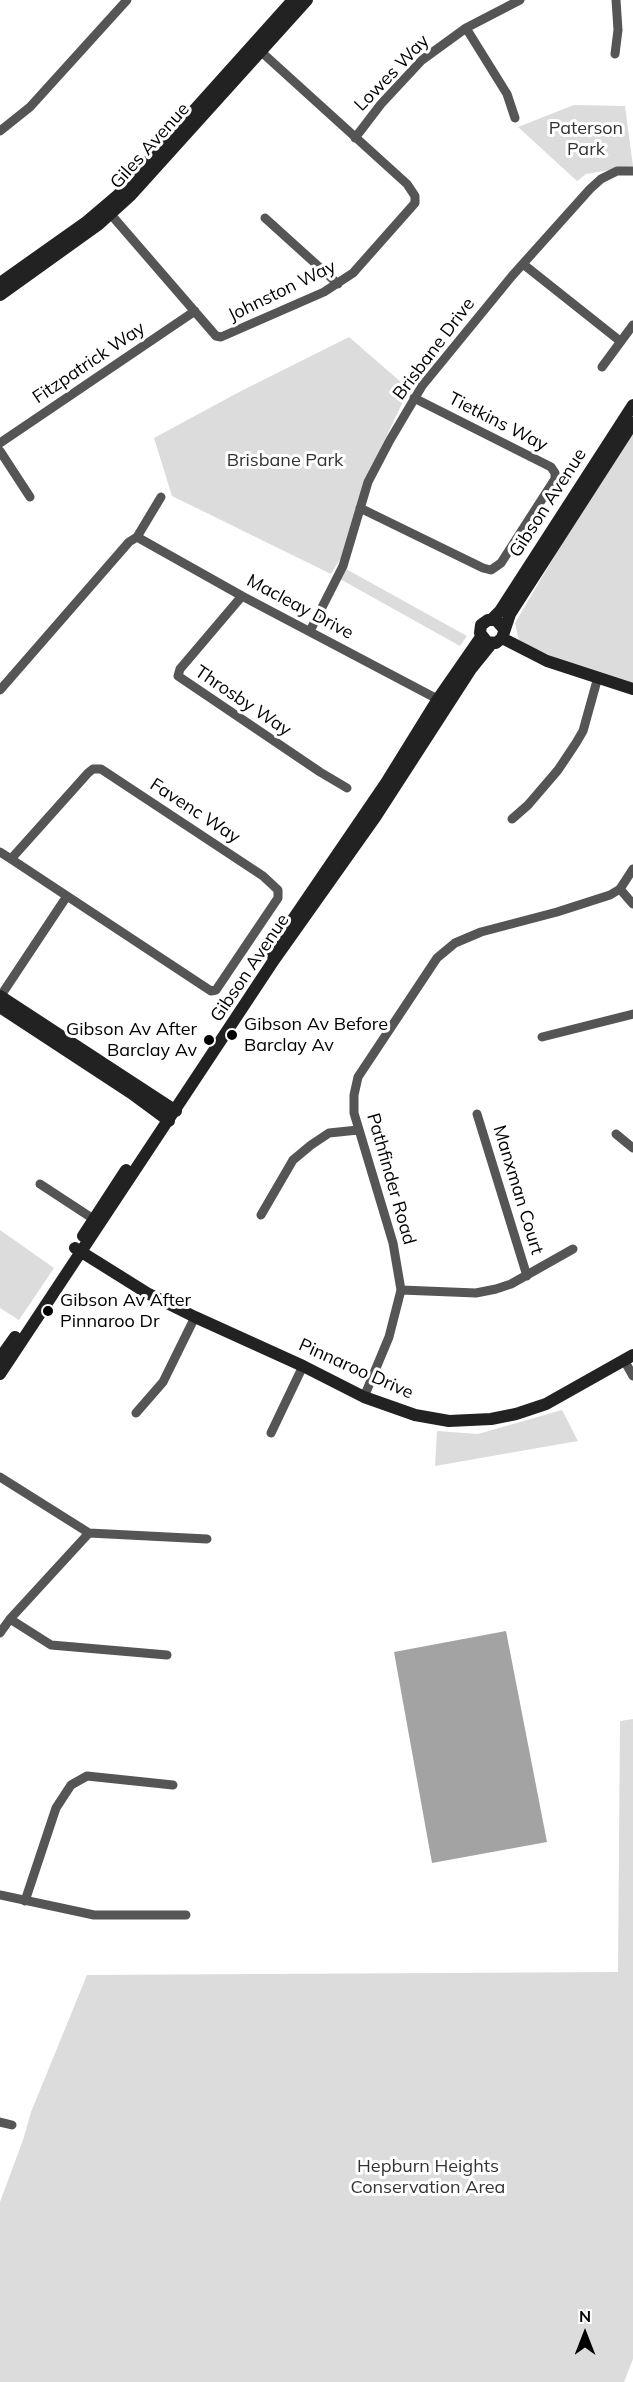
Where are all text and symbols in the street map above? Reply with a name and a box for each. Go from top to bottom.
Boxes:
street label: Lowes Way [350,30,434,116]
street label: Giles Avenue [106,99,194,193]
park label: Paterson Park [549,118,623,160]
street label: Johnston Way [225,256,339,326]
street label: Brisbane Drive [389,294,479,404]
street label: Fitzpatrick Way [29,317,149,409]
street label: Tietkins Way [445,388,551,456]
street label: Gibson Avenue [505,445,591,561]
park label: Brisbane Park [227,450,343,472]
street label: Macleay Drive [243,570,357,644]
street label: Throsby Way [191,661,295,741]
street label: Favenc Way [146,774,244,848]
street label: Gibson Avenue [206,910,294,1026]
place label: Gibson Av Before Barclay Av [244,1014,388,1056]
place label: Gibson Av After Barclay Av [66,1019,197,1062]
marker: Gibson Av Before Barclay Av [225,1028,239,1042]
marker: Gibson Av After Barclay Av [202,1033,216,1047]
street label: Pathfinder Road [362,1111,420,1247]
street label: Manxman Court [488,1123,548,1257]
place label: Gibson Av After Pinnaroo Dr [60,1290,191,1332]
marker: Gibson Av After Pinnaroo Dr [41,1304,55,1318]
street label: Pinnaroo Drive [295,1334,417,1404]
park label: Hepburn Heights Conservation Area [351,2156,505,2198]
north arrow [555,2304,615,2364]
text: N [579,2306,591,2326]

